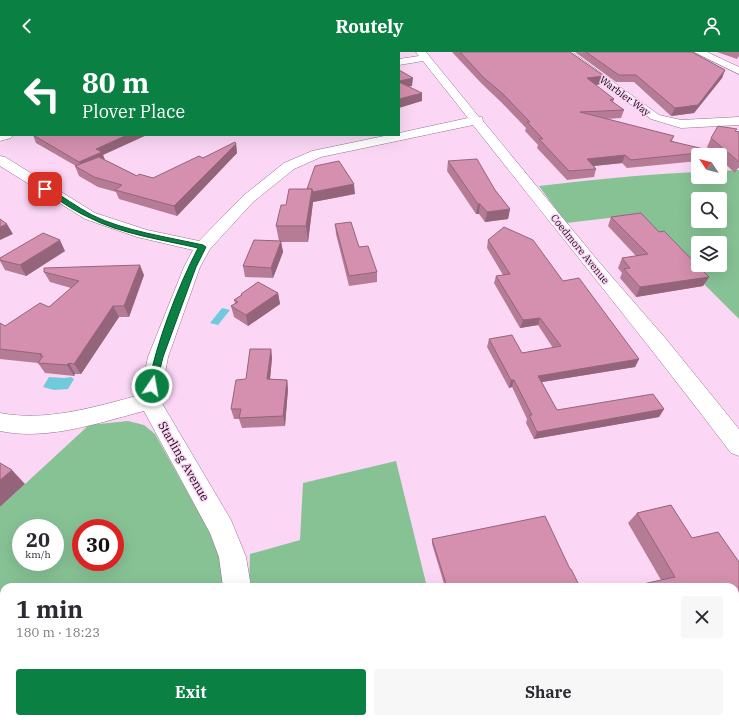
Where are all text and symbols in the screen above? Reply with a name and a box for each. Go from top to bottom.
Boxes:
icon: back [16,15,38,37]
text: Routely [336,15,403,38]
icon: person [701,15,723,37]
text: 80 m [82,64,149,101]
icon: left [16,68,68,120]
street label: Warbler Way [597,73,654,119]
text: Plover Place [82,100,185,123]
north arrow [691,148,727,184]
map controls [691,148,727,272]
pin [28,172,62,206]
icon: arrive [34,178,56,200]
button: search [691,192,727,228]
street label: Coedmore Avenue [548,211,612,287]
button: layers [691,236,727,272]
position arrow [131,365,173,407]
street label: Starling Avenue [155,418,213,504]
speed limit sign: 30 [72,519,124,571]
text: 20 [26,526,50,553]
text: km/h [25,548,51,561]
text: 1 min [16,593,83,625]
button: close [681,596,723,638]
text: 180 m · 18:23 [16,624,100,641]
button: Exit [16,669,366,715]
button: Share [374,669,723,715]

